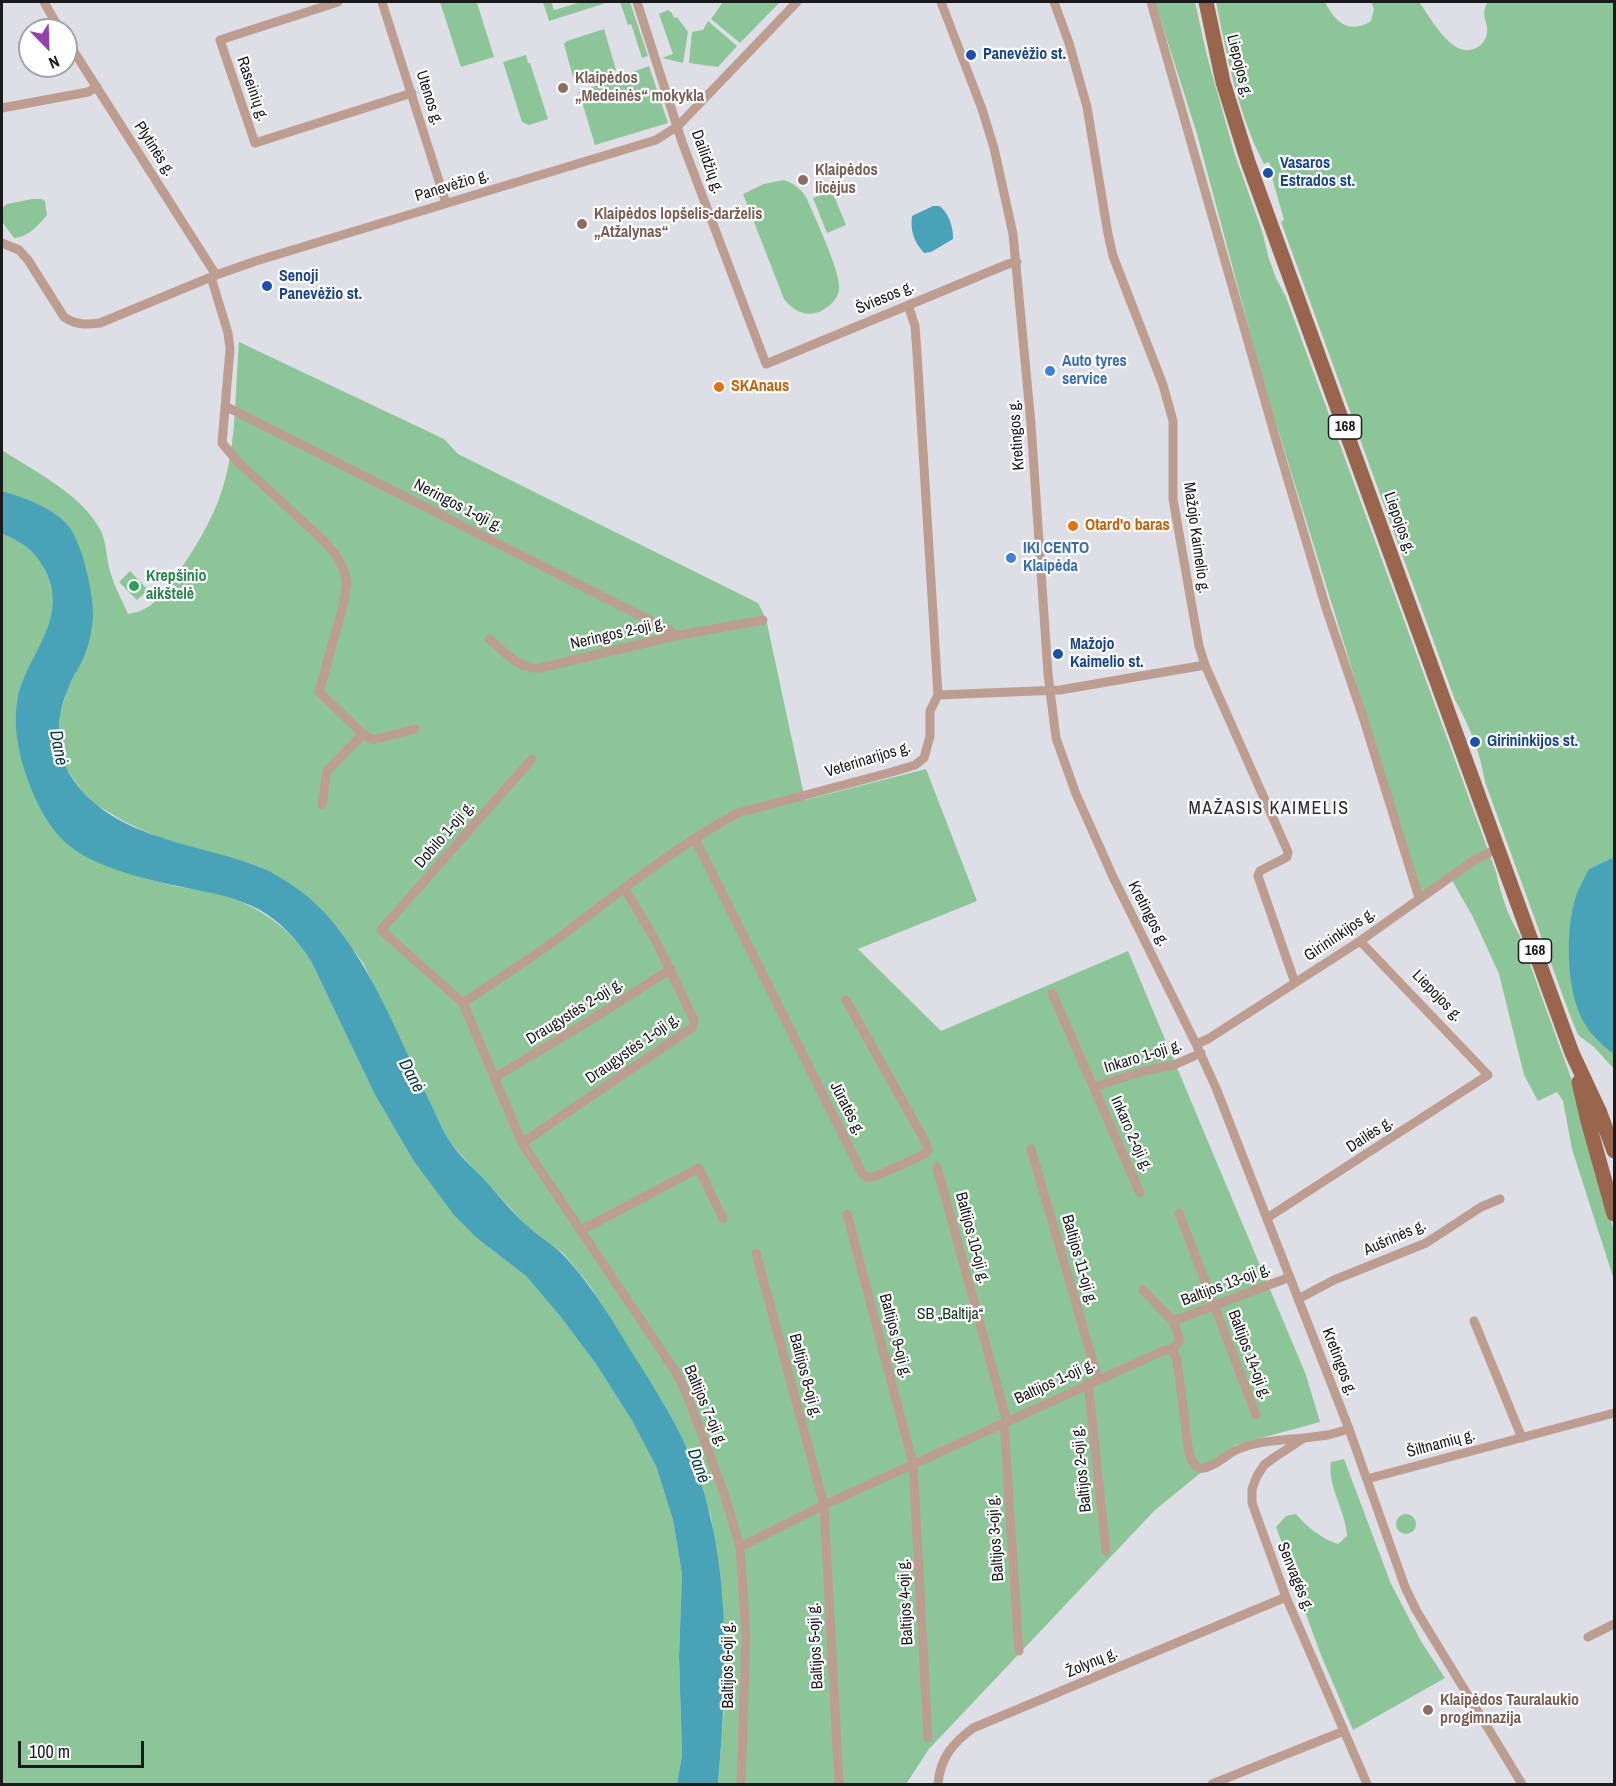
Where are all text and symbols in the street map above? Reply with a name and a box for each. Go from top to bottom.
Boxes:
north arrow [18,18,78,78]
street label: Liepojos g. [1222,33,1256,99]
place label: Panevėžio st. [983,45,1066,65]
marker: Panevėžio st. [964,48,978,62]
text: N [46,51,63,75]
street label: Raseinių g. [232,54,272,124]
street label: Utenos g. [411,68,447,128]
place label: Klaipėdos „Medeinės“ mokykla [575,69,704,107]
marker: Klaipėdos „Medeinės“ mokykla [556,81,570,95]
street label: Plytinės g. [129,118,179,180]
street label: Dailidžių g. [687,128,727,196]
place label: Vasaros Estrados st. [1280,154,1355,192]
place label: Klaipėdos licėjus [815,161,878,199]
street label: Panevėžio g. [413,166,491,206]
marker: Vasaros Estrados st. [1261,166,1275,180]
marker: Klaipėdos licėjus [796,173,810,187]
place label: Klaipėdos lopšelis-darželis „Atžalynas“ [594,205,762,243]
marker: Klaipėdos lopšelis-darželis „Atžalynas“ [575,217,589,231]
place label: Senoji Panevėžio st. [279,267,362,305]
street label: Šviesos g. [853,277,917,319]
marker: Senoji Panevėžio st. [260,279,274,293]
place label: Auto tyres service [1062,352,1127,390]
marker: Auto tyres service [1043,364,1057,378]
place label: SKAnaus [731,377,789,397]
marker: SKAnaus [712,380,726,394]
street label: Kretingos g. [1005,399,1029,471]
road number: 168 [1328,415,1362,439]
street label: Neringos 1-oji g. [410,475,506,537]
street label: Mažojo Kaimelio g. [1179,481,1213,595]
street label: Liepojos g. [1379,490,1419,556]
place label: Otard'o baras [1085,516,1170,536]
marker: Otard'o baras [1066,519,1080,533]
place label: IKI CENTO Klaipėda [1023,539,1089,577]
marker: IKI CENTO Klaipėda [1004,551,1018,565]
place label: Krepšinio aikštelė [146,567,207,605]
marker: Krepšinio aikštelė [127,579,141,593]
street label: Neringos 2-oji g. [569,614,667,654]
place label: Mažojo Kaimelio st. [1070,635,1144,673]
marker: Mažojo Kaimelio st. [1051,647,1065,661]
water label: Danė [44,729,72,767]
place label: Girininkijos st. [1487,732,1578,752]
marker: Girininkijos st. [1468,735,1482,749]
street label: Veterinarijos g. [823,738,913,782]
street label: Dobilo 1-oji g. [411,798,479,872]
district label: MAŽASIS KAIMELIS [1189,798,1349,820]
street label: Kretingos g. [1123,878,1173,950]
street label: Girininkijos g. [1301,904,1379,966]
road number: 168 [1518,939,1552,963]
street label: Liepojos g. [1408,966,1466,1026]
street label: Draugystės 2-oji g. [523,975,627,1049]
street label: Draugystės 1-oji g. [582,1010,684,1088]
street label: Inkaro 1-oji g. [1102,1036,1184,1078]
water label: Danė [393,1055,429,1097]
street label: Jūratės g. [825,1079,869,1139]
street label: Inkaro 2-oji g. [1106,1093,1156,1175]
street label: Dailės g. [1343,1113,1397,1157]
street label: Baltijos 10-oji g. [951,1190,993,1286]
street label: Baltijos 11-oji g. [1057,1213,1101,1307]
street label: Aušrinės g. [1361,1216,1429,1260]
street label: Baltijos 13-oji g. [1179,1259,1273,1311]
street label: Baltijos 9-oji g. [874,1292,916,1380]
park label: SB „Baltija“ [917,1305,983,1325]
street label: Baltijos 14-oji g. [1223,1308,1275,1402]
street label: Kretingos g. [1317,1326,1361,1398]
street label: Baltijos 8-oji g. [784,1332,826,1420]
street label: Baltijos 1-oji g. [1012,1355,1098,1409]
street label: Baltijos 7-oji g. [679,1362,731,1450]
street label: Baltijos 2-oji g. [1068,1425,1096,1513]
street label: Šiltnamių g. [1405,1426,1477,1462]
water label: Danė [682,1446,714,1486]
street label: Baltijos 3-oji g. [983,1494,1009,1582]
street label: Senvagės g. [1272,1540,1318,1614]
street label: Baltijos 4-oji g. [894,1558,918,1646]
street label: Baltijos 5-oji g. [804,1602,828,1690]
street label: Baltijos 6-oji g. [719,1622,739,1708]
street label: Žolynų g. [1063,1644,1121,1682]
place label: Klaipėdos Tauralaukio progimnazija [1440,1691,1579,1729]
marker: Klaipėdos Tauralaukio progimnazija [1421,1703,1435,1717]
scale bar [21,1729,147,1767]
text: 100 m [29,1739,70,1764]

